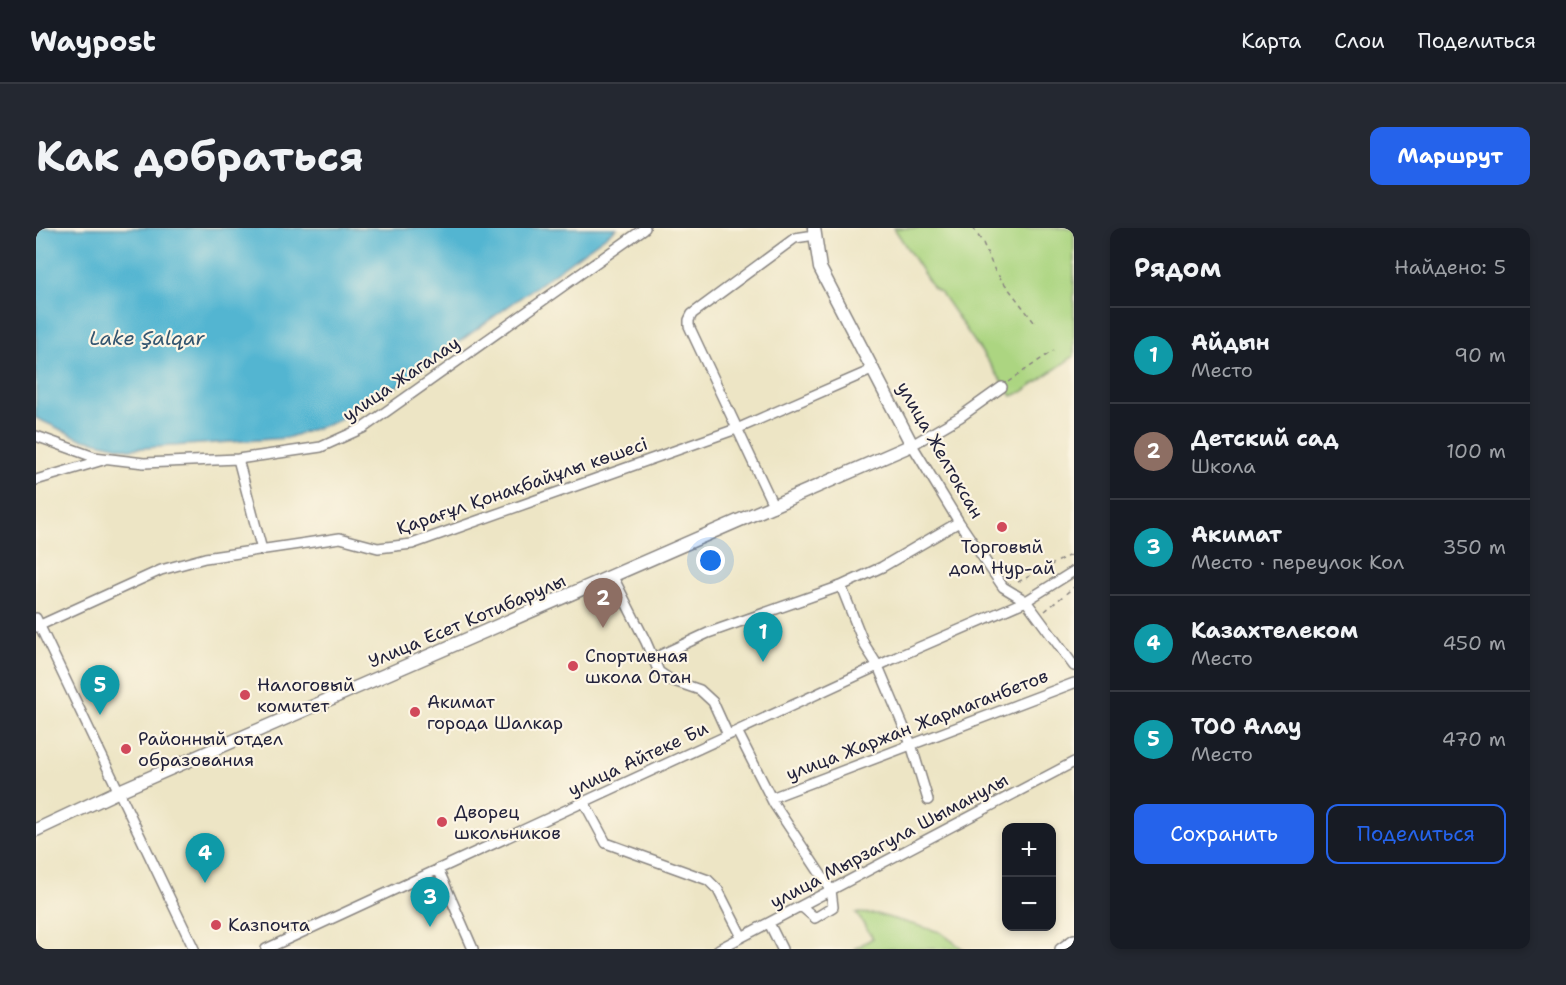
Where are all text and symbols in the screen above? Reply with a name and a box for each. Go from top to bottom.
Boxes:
text: Waypost [30,22,156,60]
text: Карта [1241,27,1301,55]
text: Слои [1334,27,1385,55]
text: Поделиться [1418,27,1536,55]
button: Маршрут [1370,127,1530,185]
text: Как добраться [36,128,364,184]
text: Рядом [1134,250,1221,285]
text: Найдено: 5 [1394,254,1506,280]
water label: Lake Şalqar [89,325,205,351]
text: Айдын [1191,328,1270,357]
street label: улица Жагалау [338,331,464,427]
text: 1 [1149,342,1158,368]
text: 90 m [1454,342,1506,368]
text: Место [1191,357,1253,383]
street label: улица Желтоксан [891,377,989,523]
text: Детский сад [1191,424,1339,453]
street label: Қарағұл Қонақбайұлы көшесі [393,432,651,540]
text: 2 [1147,438,1161,464]
text: 100 m [1446,438,1506,464]
text: Школа [1191,453,1256,479]
marker: Торговый дом Нур-ай [995,520,1009,534]
text: Акимат [1191,520,1282,549]
text: 3 [1147,534,1161,560]
text: 350 m [1442,534,1506,560]
place label: Торговый дом Нур-ай [949,535,1055,580]
your location [696,546,725,575]
text: Место · переулок Кол [1191,549,1404,575]
street label: Улица Есет Котибарулы [365,568,569,674]
pin: 2 [584,578,622,628]
pin: 1 [744,612,782,662]
text: Казахтелеком [1191,616,1358,645]
text: 4 [1147,630,1161,656]
text: 450 m [1442,630,1506,656]
place label: Спортивная школа Отан [585,644,691,689]
text: Место [1191,645,1253,671]
marker: Спортивная школа Отан [566,659,580,673]
street label: улица Жаржан Жармаганбетов [783,664,1051,786]
pin: 5 [80,666,120,715]
place label: Налоговый комитет [257,673,355,718]
marker: Налоговый комитет [238,688,252,702]
place label: Акимат города Шалкар [427,690,563,735]
marker: Акимат города Шалкар [408,705,422,719]
text: ТОО Алау [1191,712,1302,741]
street label: улица Айтеке Би [564,716,712,802]
text: 5 [1147,726,1160,752]
text: 470 m [1442,726,1506,752]
place label: Районный отдел образования [138,727,283,772]
text: Место [1191,741,1253,767]
marker: Районный отдел образования [119,742,133,756]
street label: улица Мырзагула Шыманулы [766,768,1012,914]
place label: Дворец школьников [454,800,561,845]
button: Сохранить [1134,804,1314,864]
button: Поделиться [1326,804,1506,864]
marker: Дворец школьников [435,815,449,829]
map controls [1002,823,1056,931]
button: + [1002,823,1056,877]
pin: 4 [186,834,224,883]
button: − [1002,877,1056,931]
pin: 3 [410,878,450,927]
place label: Казпочта [228,913,310,937]
marker: Казпочта [209,918,223,932]

